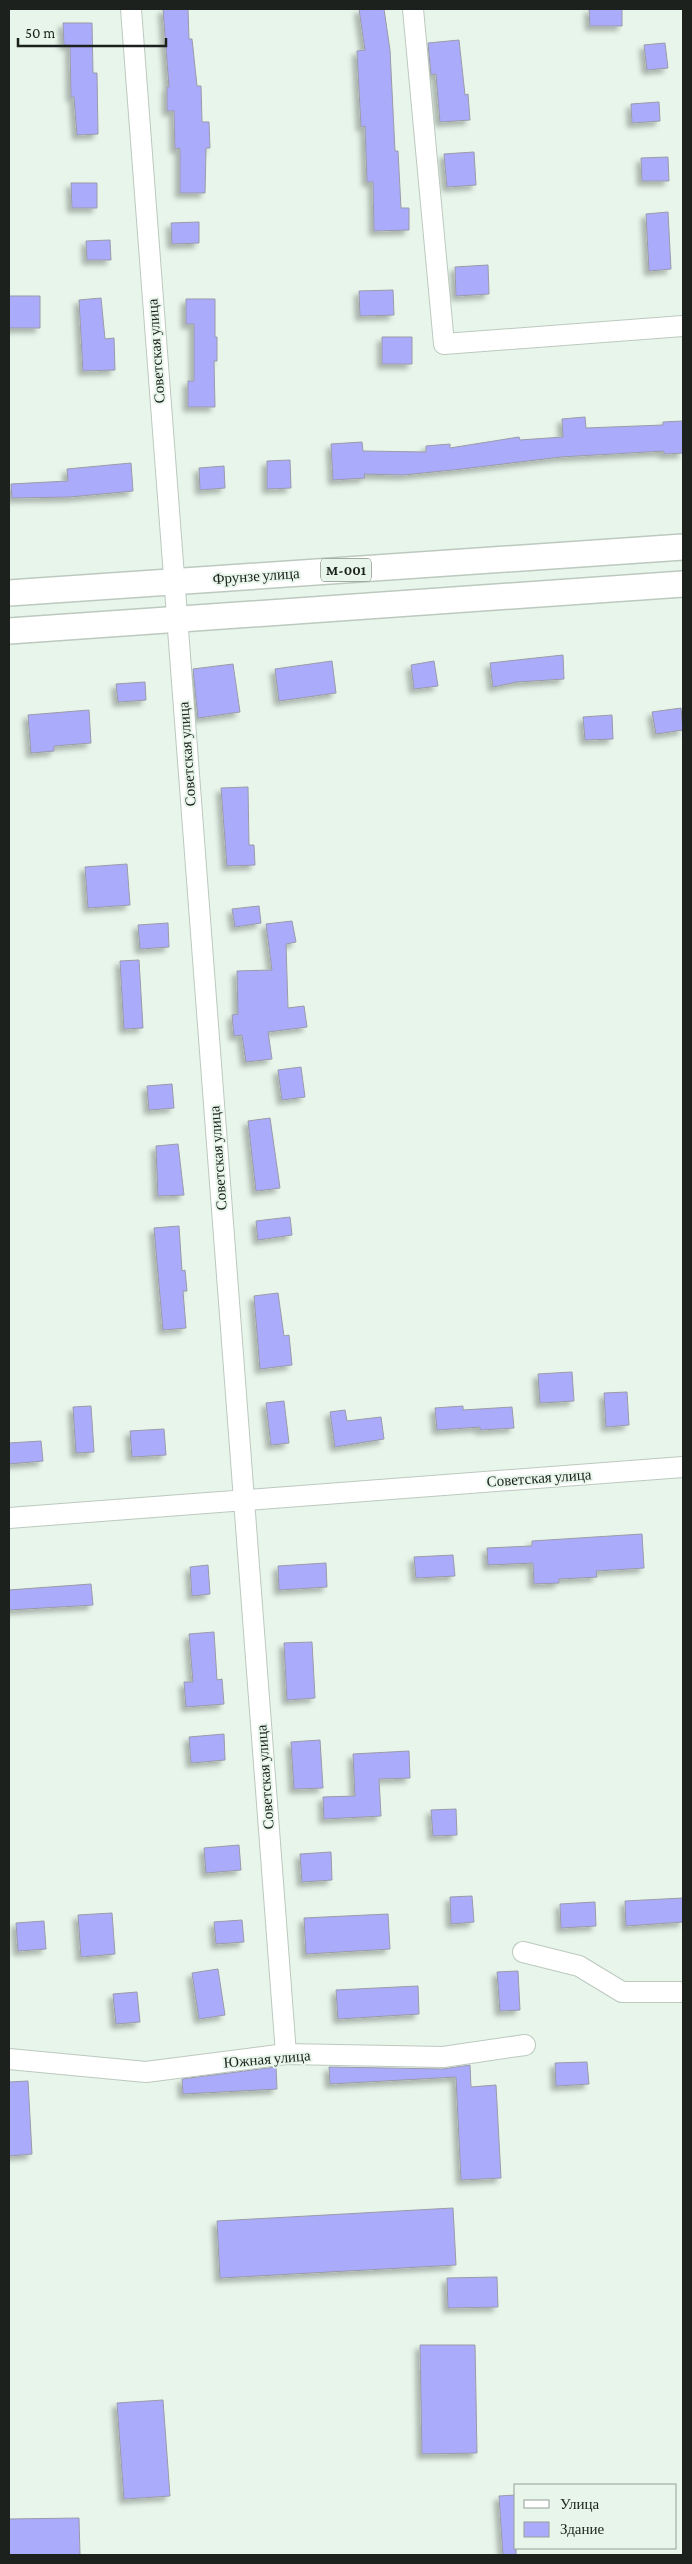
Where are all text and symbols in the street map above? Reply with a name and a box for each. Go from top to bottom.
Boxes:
scale bar [18,15,165,47]
text: 50 m [25,25,55,41]
street label: Советская улица [144,298,168,404]
road number: M-001 [321,558,371,582]
street label: Фрунзе улица [212,565,300,587]
street label: Советская улица [175,701,199,807]
street label: Советская улица [206,1105,230,1211]
street label: Советская улица [486,1466,592,1490]
street label: Советская улица [253,1724,277,1830]
street label: Южная улица [223,2047,312,2071]
legend [514,2484,677,2549]
text: Улица [560,2496,599,2512]
text: Здание [560,2521,604,2537]

